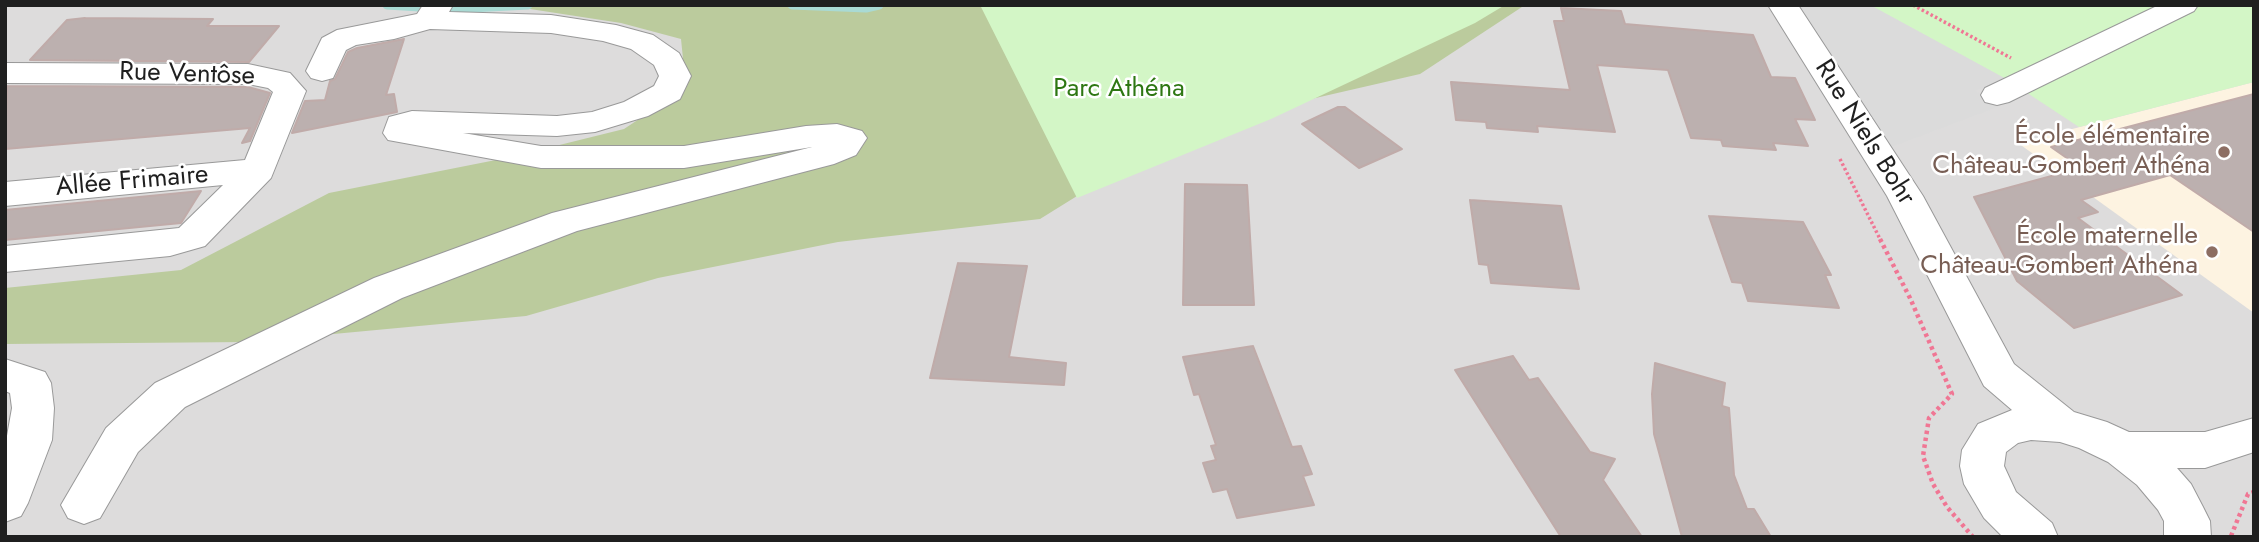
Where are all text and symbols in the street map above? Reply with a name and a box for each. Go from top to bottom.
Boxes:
street label: Rue Niels Bohr [1807,55,1921,211]
street label: Rue Ventôse [119,57,255,93]
park label: Parc Athéna [1053,74,1185,106]
place label: École élémentaire Château-Gombert Athéna [1932,121,2210,182]
marker: École élémentaire Château-Gombert Athéna [2216,144,2232,160]
street label: Allée Frimaire [54,160,210,204]
place label: École maternelle Château-Gombert Athéna [1920,221,2198,282]
marker: École maternelle Château-Gombert Athéna [2204,244,2220,260]

